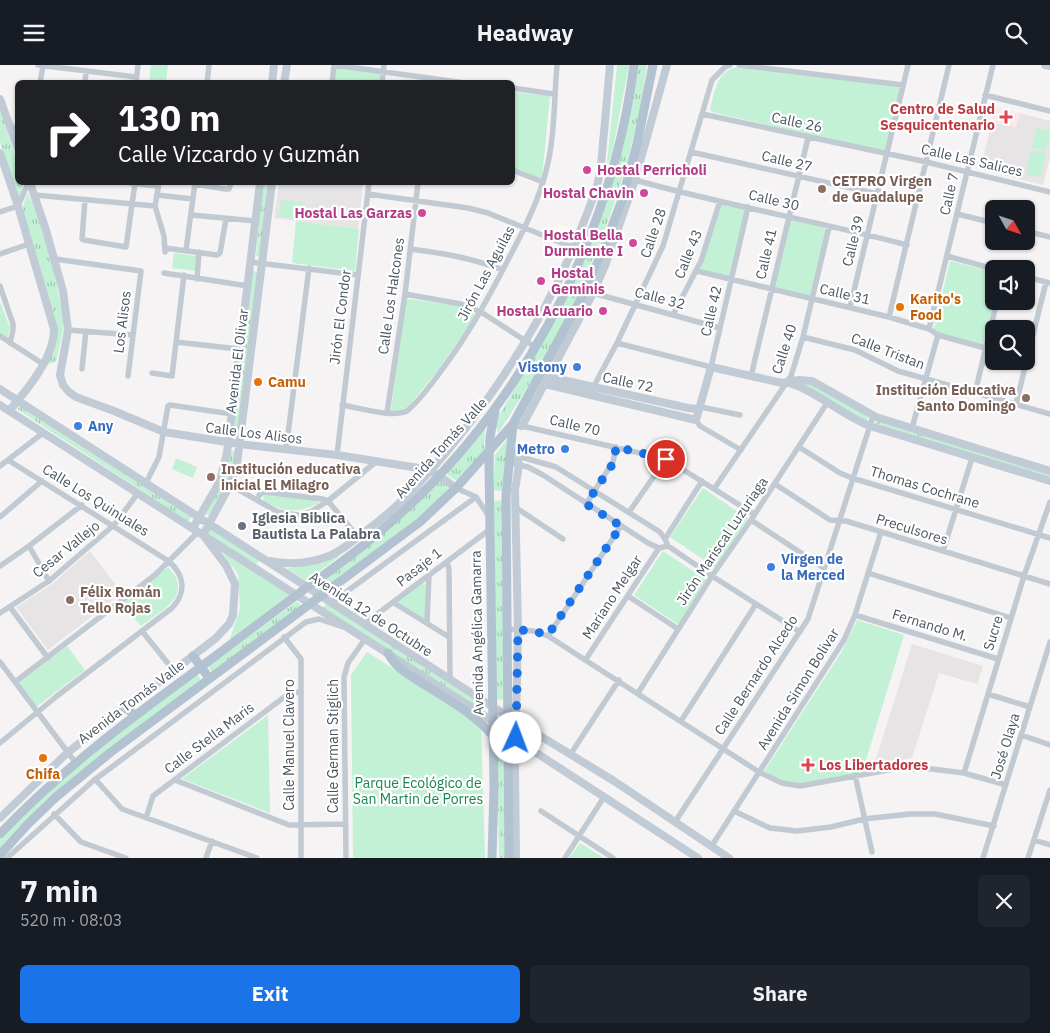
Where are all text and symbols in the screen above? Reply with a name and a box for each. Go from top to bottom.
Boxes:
text: Headway [477,18,573,47]
icon: menu [20,19,48,47]
icon: search [1002,19,1030,47]
text: 130 m [118,95,221,141]
icon: right [35,100,100,165]
place label: Centro de Salud Sesquicentenario [880,100,995,134]
street label: Calle 26 [770,108,824,136]
marker: Centro de Salud Sesquicentenario [999,110,1013,124]
text: Calle Vizcardo y Guzmán [118,139,360,168]
street label: Calle Las Salices [919,140,1025,180]
street label: Calle 27 [760,146,814,176]
place label: Hostal Perricholi [597,161,707,179]
marker: Hostal Perricholi [581,164,593,176]
street label: Calle 7 [935,171,963,217]
place label: CETPRO Virgen de Guadalupe [832,172,932,206]
marker: CETPRO Virgen de Guadalupe [816,183,828,195]
place label: Hostal Chavin [543,184,634,202]
street label: Calle 30 [747,185,801,215]
marker: Hostal Chavin [638,187,650,199]
north arrow [985,200,1035,250]
map controls [985,200,1035,370]
place label: Hostal Las Garzas [294,204,412,222]
street label: Calle 28 [636,206,670,260]
marker: Hostal Las Garzas [416,207,428,219]
street label: Calle 39 [838,214,868,268]
street label: Jirón Las Aguilas [453,222,519,324]
place label: Hostal Bella Durmiente I [544,226,623,260]
street label: Calle 43 [670,227,706,281]
street label: Calle 41 [751,227,781,281]
street label: Calle Los Halcones [374,236,408,356]
marker: Hostal Bella Durmiente I [627,237,639,249]
button: sound [985,260,1035,310]
place label: Hostal Geminis [551,264,605,298]
street label: Jirón El Condor [325,268,355,366]
marker: Hostal Geminis [535,275,547,287]
street label: Calle 31 [818,279,872,309]
street label: Calle 32 [633,283,687,313]
street label: Calle 42 [696,284,726,338]
street label: Los Alisos [109,290,135,354]
place label: Karito's Food [910,290,961,324]
marker: Karito's Food [894,301,906,313]
place label: Hostal Acuario [496,302,593,320]
marker: Hostal Acuario [597,305,609,317]
street label: Avenida El Olivar [222,308,252,414]
button: search [985,320,1035,370]
street label: Calle 40 [767,322,801,376]
street label: Calle Tristan [848,329,928,373]
place label: Vistony [518,358,568,376]
marker: Vistony [571,361,583,373]
street label: Calle 72 [601,368,655,396]
place label: Camu [268,373,306,391]
marker: Camu [252,376,264,388]
place label: Institución Educativa Santo Domingo [876,381,1016,415]
marker: Institución Educativa Santo Domingo [1020,392,1032,404]
street label: Avenida Tomás Valle [391,394,491,502]
street label: Calle 70 [548,410,602,440]
place label: Any [88,417,114,435]
street label: Calle Los Alisos [205,418,304,448]
marker: Any [72,420,84,432]
pin [645,438,687,480]
place label: Metro [517,440,555,458]
marker: Metro [559,443,571,455]
icon: arrive [652,445,680,473]
street label: Calle Los Quinuales [39,460,153,540]
place label: Institución educativa inicial El Milagro [221,460,361,494]
street label: Thomas Cochrane [868,462,982,512]
marker: Institución educativa inicial El Milagro [205,471,217,483]
street label: Jirón Mariscal Luzuriaga [672,473,772,609]
place label: Iglesia Biblica Bautista La Palabra [252,509,380,543]
street label: Preculsores [874,510,950,548]
street label: Cesar Vallejo [29,516,103,582]
marker: Iglesia Biblica Bautista La Palabra [236,520,248,532]
street label: Pasaje 1 [393,544,445,590]
street label: Avenida Angélica Gamarra [467,550,487,716]
place label: Virgen de la Merced [781,550,845,584]
street label: Mariano Melgar [578,551,646,643]
marker: Virgen de la Merced [765,561,777,573]
street label: Avenida 12 de Octubre [306,567,436,661]
place label: Félix Román Tello Rojas [80,583,161,617]
marker: Félix Román Tello Rojas [64,594,76,606]
street label: Fernando M. [890,605,970,645]
street label: Calle Bernardo Alcedo [710,611,802,739]
street label: Sucre [979,613,1007,653]
street label: Avenida Simon Bolivar [753,625,843,753]
street label: Avenida Tomás Valle [74,656,188,748]
street label: Calle Manuel Clavero [280,679,298,811]
street label: Calle German Stiglich [324,679,342,813]
street label: Calle Stella Maris [160,698,258,778]
street label: José Olaya [986,710,1024,781]
position arrow [489,711,541,763]
marker: Chifa [37,752,49,764]
place label: Los Libertadores [819,756,928,774]
marker: Los Libertadores [801,758,815,772]
place label: Chifa [26,765,60,783]
park label: Parque Ecológico de San Martin de Porres [353,774,483,808]
text: 7 min [20,871,98,910]
button: close [978,875,1030,927]
text: 520 m · 08:03 [20,910,122,930]
button: Exit [20,965,520,1023]
button: Share [530,965,1030,1023]

